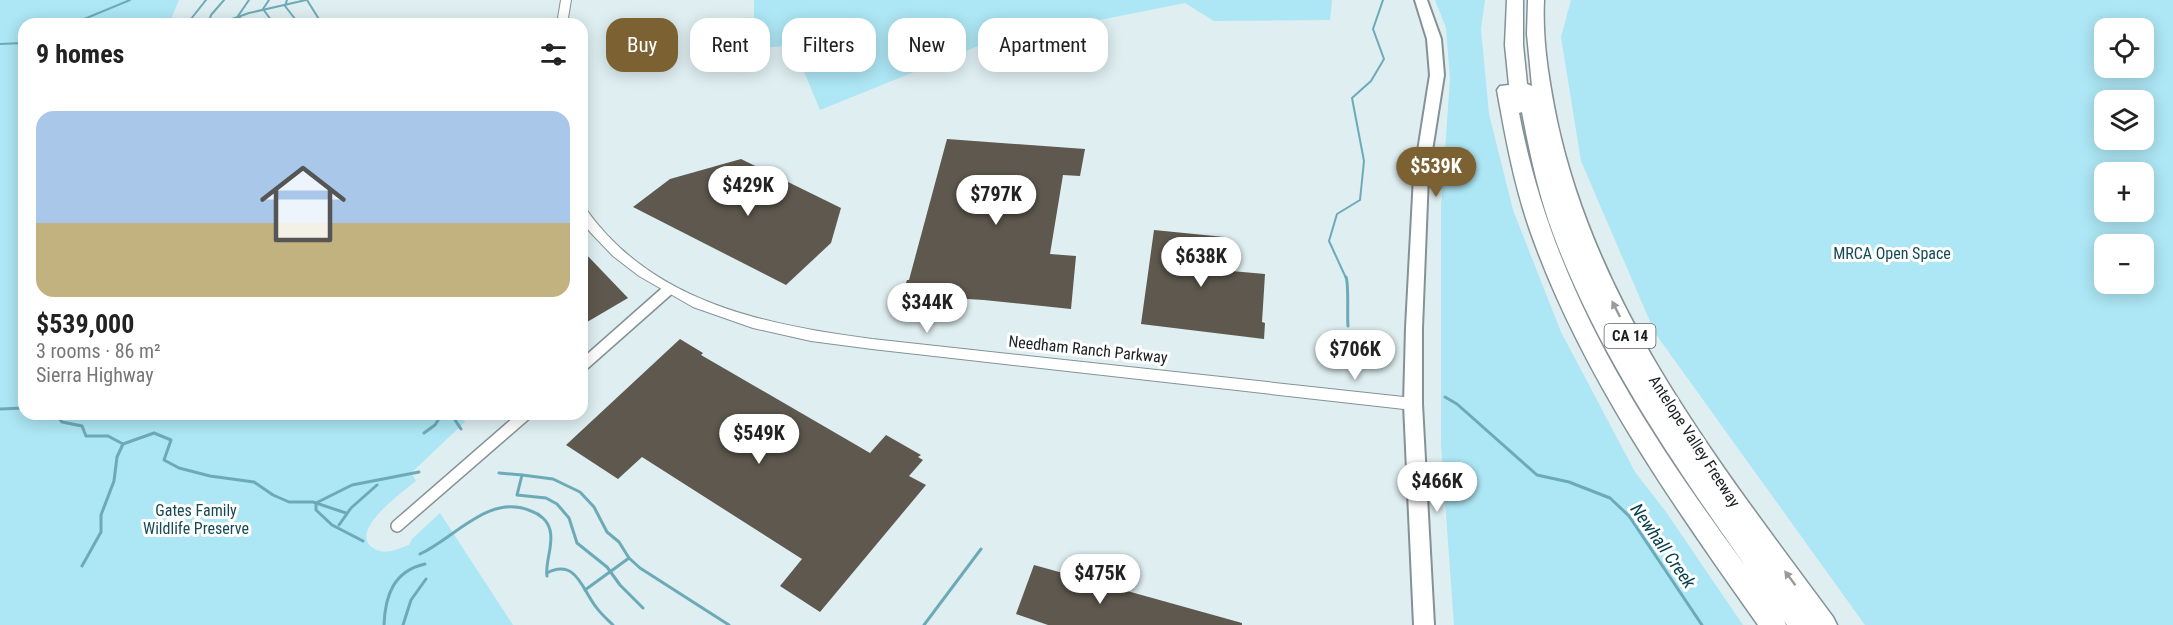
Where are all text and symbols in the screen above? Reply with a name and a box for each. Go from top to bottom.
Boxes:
chip: Buy [606,18,678,72]
chip: Rent [690,18,770,72]
chip: Filters [782,18,876,72]
chip: New [888,18,966,72]
chip: Apartment [978,18,1108,72]
map controls [2094,18,2154,294]
button: locate [2094,18,2154,78]
icon: filters [537,38,570,71]
text: 9 homes [36,39,124,69]
button: layers [2094,90,2154,150]
pin: $539K [1394,147,1478,198]
icon: home [249,150,357,258]
text: $539K [1410,154,1462,178]
button: + [2094,162,2154,222]
pin: $429K [706,166,790,217]
text: $429K [722,173,774,197]
pin: $797K [954,175,1038,226]
text: $797K [970,182,1022,206]
button: − [2094,234,2154,294]
pin: $638K [1159,237,1243,288]
text: $638K [1175,244,1227,268]
park label: MRCA Open Space [1833,244,1951,263]
pin: $344K [885,283,969,334]
text: $344K [901,290,953,314]
one-way arrow [1611,300,1620,317]
text: $539,000 [36,309,134,339]
road number: CA 14 [1604,324,1656,348]
pin: $706K [1313,330,1397,381]
street label: Needham Ranch Parkway [1007,332,1169,367]
text: $706K [1329,337,1381,361]
text: 3 rooms · 86 m² [36,339,161,363]
text: Sierra Highway [36,363,154,387]
street label: Antelope Valley Freeway [1645,372,1744,511]
pin: $549K [717,414,801,465]
text: $549K [733,421,785,445]
pin: $466K [1395,462,1479,513]
text: $466K [1411,469,1463,493]
water label: Newhall Creek [1627,499,1701,593]
park label: Gates Family Wildlife Preserve [143,501,249,538]
pin: $475K [1058,554,1142,605]
text: $475K [1074,561,1126,585]
one-way arrow [1784,570,1796,585]

